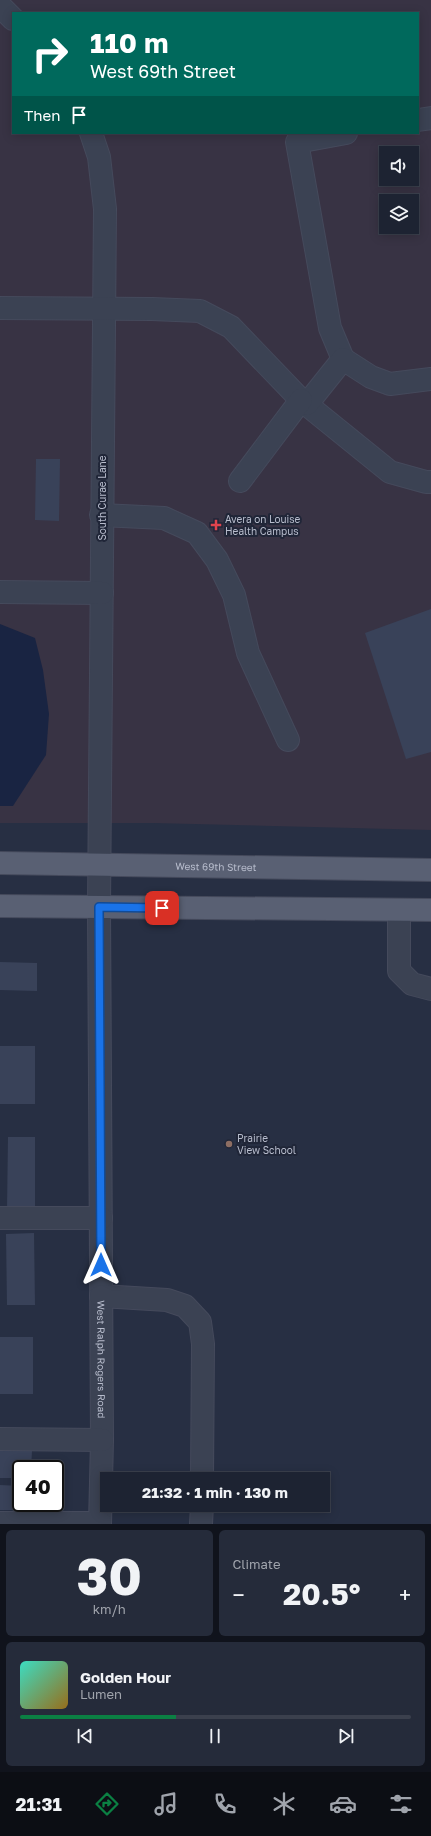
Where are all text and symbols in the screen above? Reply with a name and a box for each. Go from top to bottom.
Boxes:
text: 110 m [90,26,169,59]
icon: right [24,28,76,80]
text: West 69th Street [90,60,236,82]
icon: arrive [68,104,90,126]
text: Then [24,106,60,124]
map controls [379,146,419,234]
button: sound [379,146,419,186]
button: layers [379,194,419,234]
street label: South Curae Lane [96,455,108,541]
place label: Avera on Louise Health Campus [225,513,301,537]
marker: Avera on Louise Health Campus [210,519,222,531]
street label: West 69th Street [175,860,257,873]
pin [145,891,179,925]
icon: arrive [151,897,173,919]
place label: Prairie View School [237,1132,296,1156]
marker: Prairie View School [224,1139,234,1149]
position arrow [80,1244,122,1286]
street label: West Ralph Rogers Road [95,1300,108,1418]
speed limit sign: 40 [12,1460,64,1512]
text: 21:32 · 1 min · 130 m [142,1483,288,1501]
text: 30 [76,1544,142,1606]
text: Climate [233,1556,280,1572]
text: 20.5° [283,1576,360,1612]
text: − [233,1581,245,1608]
text: + [399,1581,411,1608]
text: km/h [93,1601,126,1617]
text: Golden Hour [80,1668,171,1686]
text: Lumen [80,1686,122,1702]
icon: previous [74,1725,96,1747]
icon: pause [204,1725,226,1747]
icon: next [335,1725,357,1747]
icon: directions [93,1790,121,1818]
icon: music [152,1790,180,1818]
icon: phone [211,1790,239,1818]
icon: climate [270,1790,298,1818]
icon: car [329,1790,357,1818]
icon: filters [387,1790,415,1818]
text: 21:31 [15,1793,62,1815]

